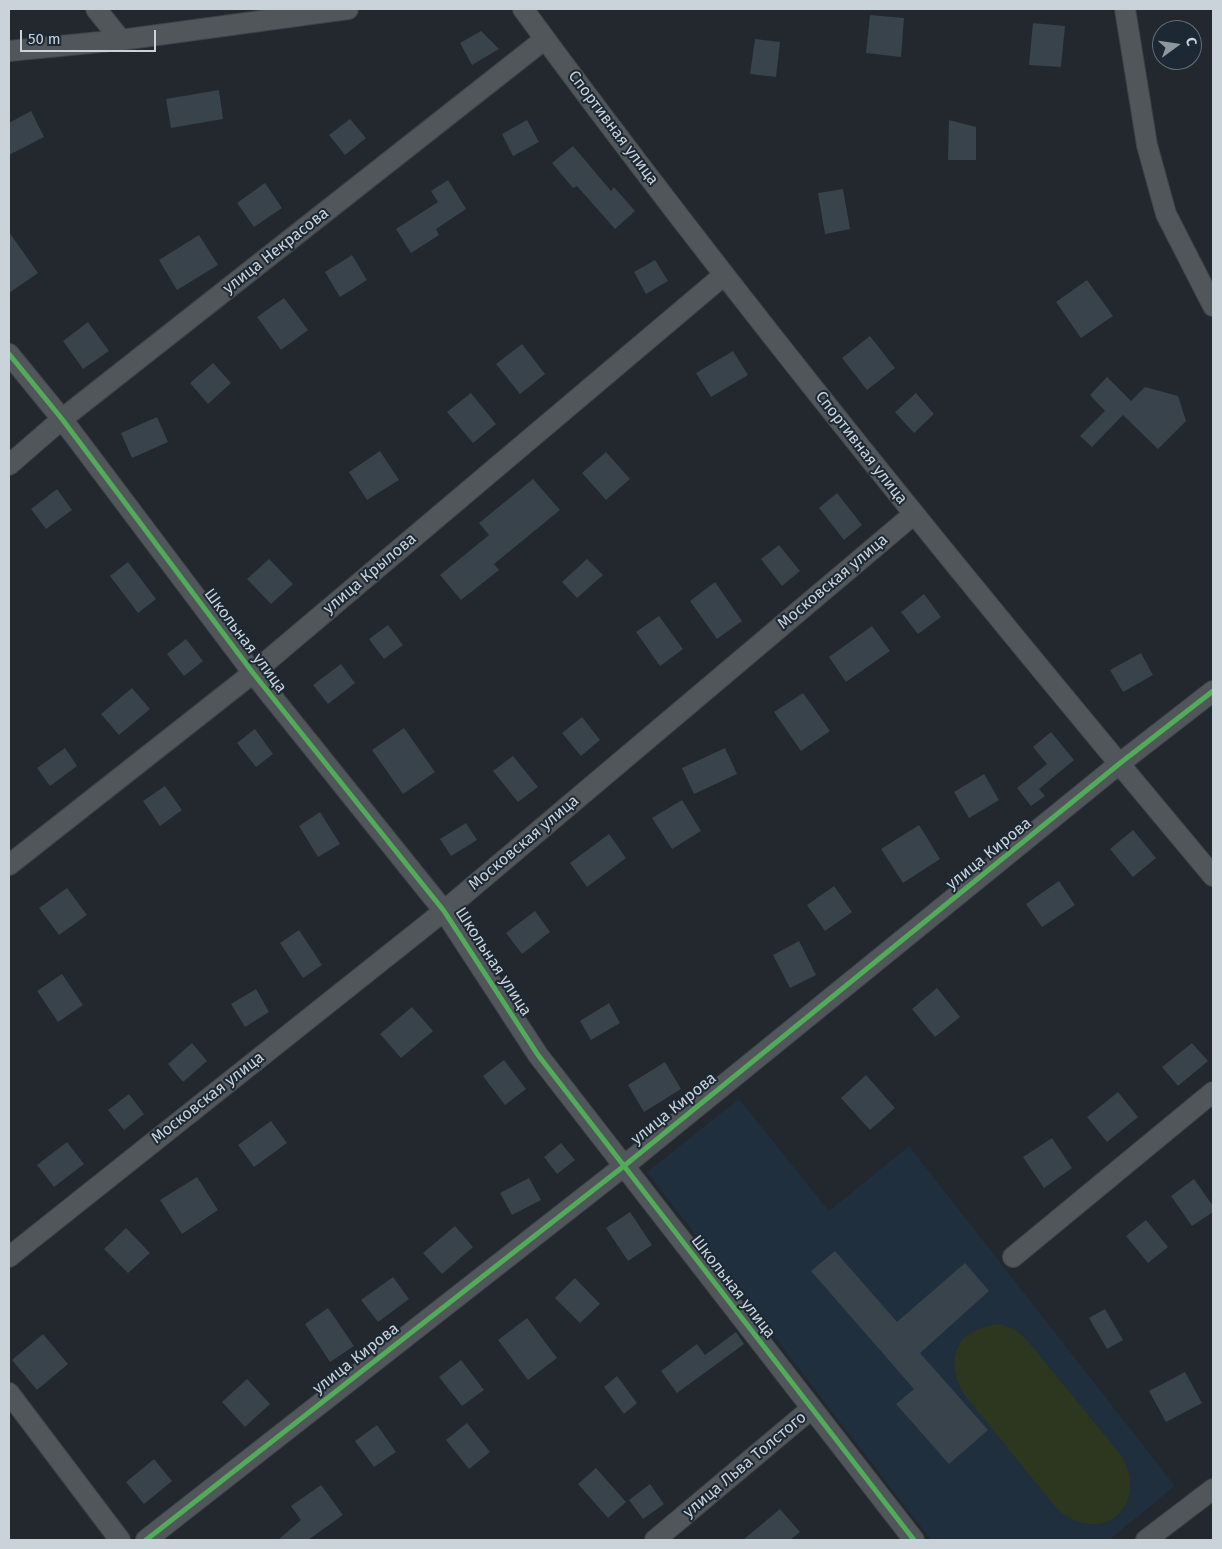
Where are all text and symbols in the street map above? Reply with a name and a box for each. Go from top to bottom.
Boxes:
scale bar [22,20,159,52]
north arrow [1152,20,1202,70]
text: 50 m [28,30,61,48]
text: С [1182,36,1200,47]
street label: Спортивная улица [564,67,662,189]
street label: улица Некрасова [219,204,333,298]
street label: Спортивная улица [811,388,911,508]
street label: улица Крылова [320,529,420,619]
street label: Московская улица [774,530,892,634]
street label: Школьная улица [200,585,290,697]
street label: Московская улица [465,791,583,895]
street label: улица Кирова [942,814,1036,894]
street label: Школьная улица [451,904,535,1020]
street label: Московская улица [148,1048,268,1148]
street label: улица Кирова [627,1069,721,1149]
street label: Школьная улица [687,1232,779,1342]
street label: улица Кирова [309,1319,403,1399]
street label: улица Льва Толстого [680,1408,810,1522]

